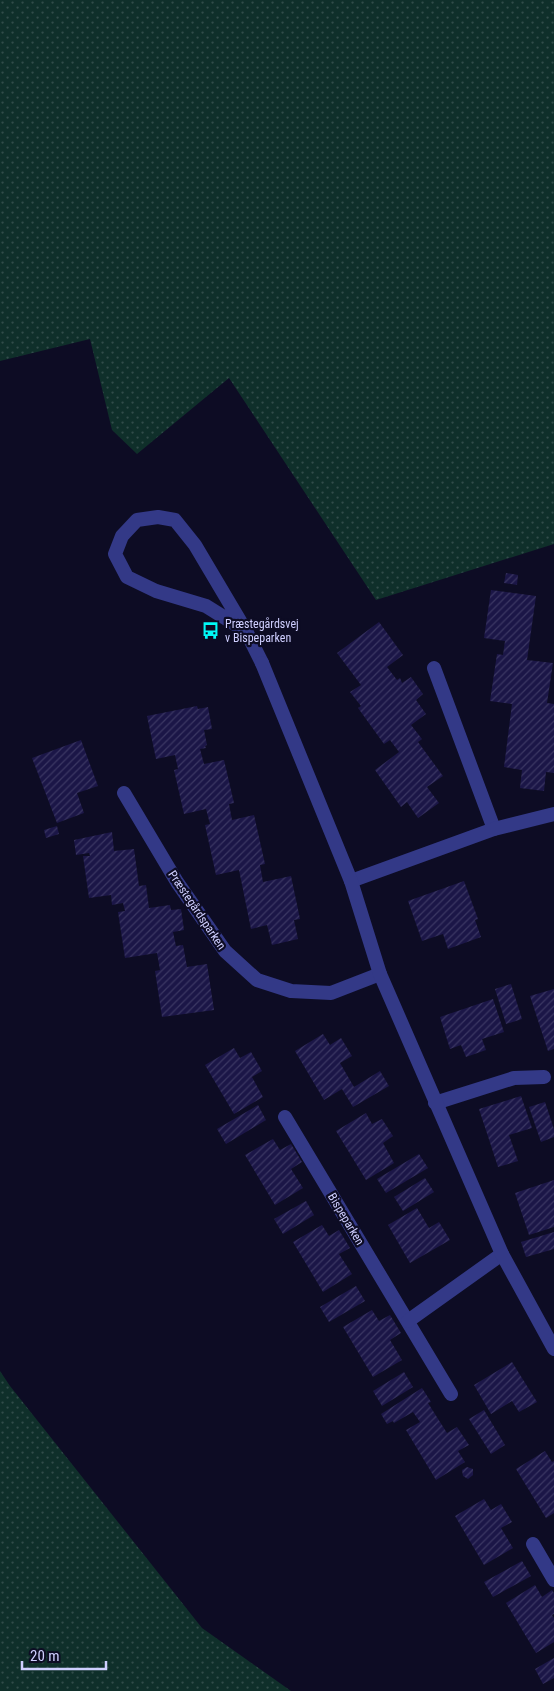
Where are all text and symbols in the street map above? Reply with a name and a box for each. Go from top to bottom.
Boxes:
place label: Præstegårdsvej v Bispeparken [225,617,299,645]
bus stop icon: Præstegårdsvej v Bispeparken [201,621,221,641]
street label: Præstegårdsparken [165,868,229,952]
street label: Bispeparken [325,1190,367,1248]
scale bar [22,1638,106,1670]
text: 20 m [30,1647,60,1665]

